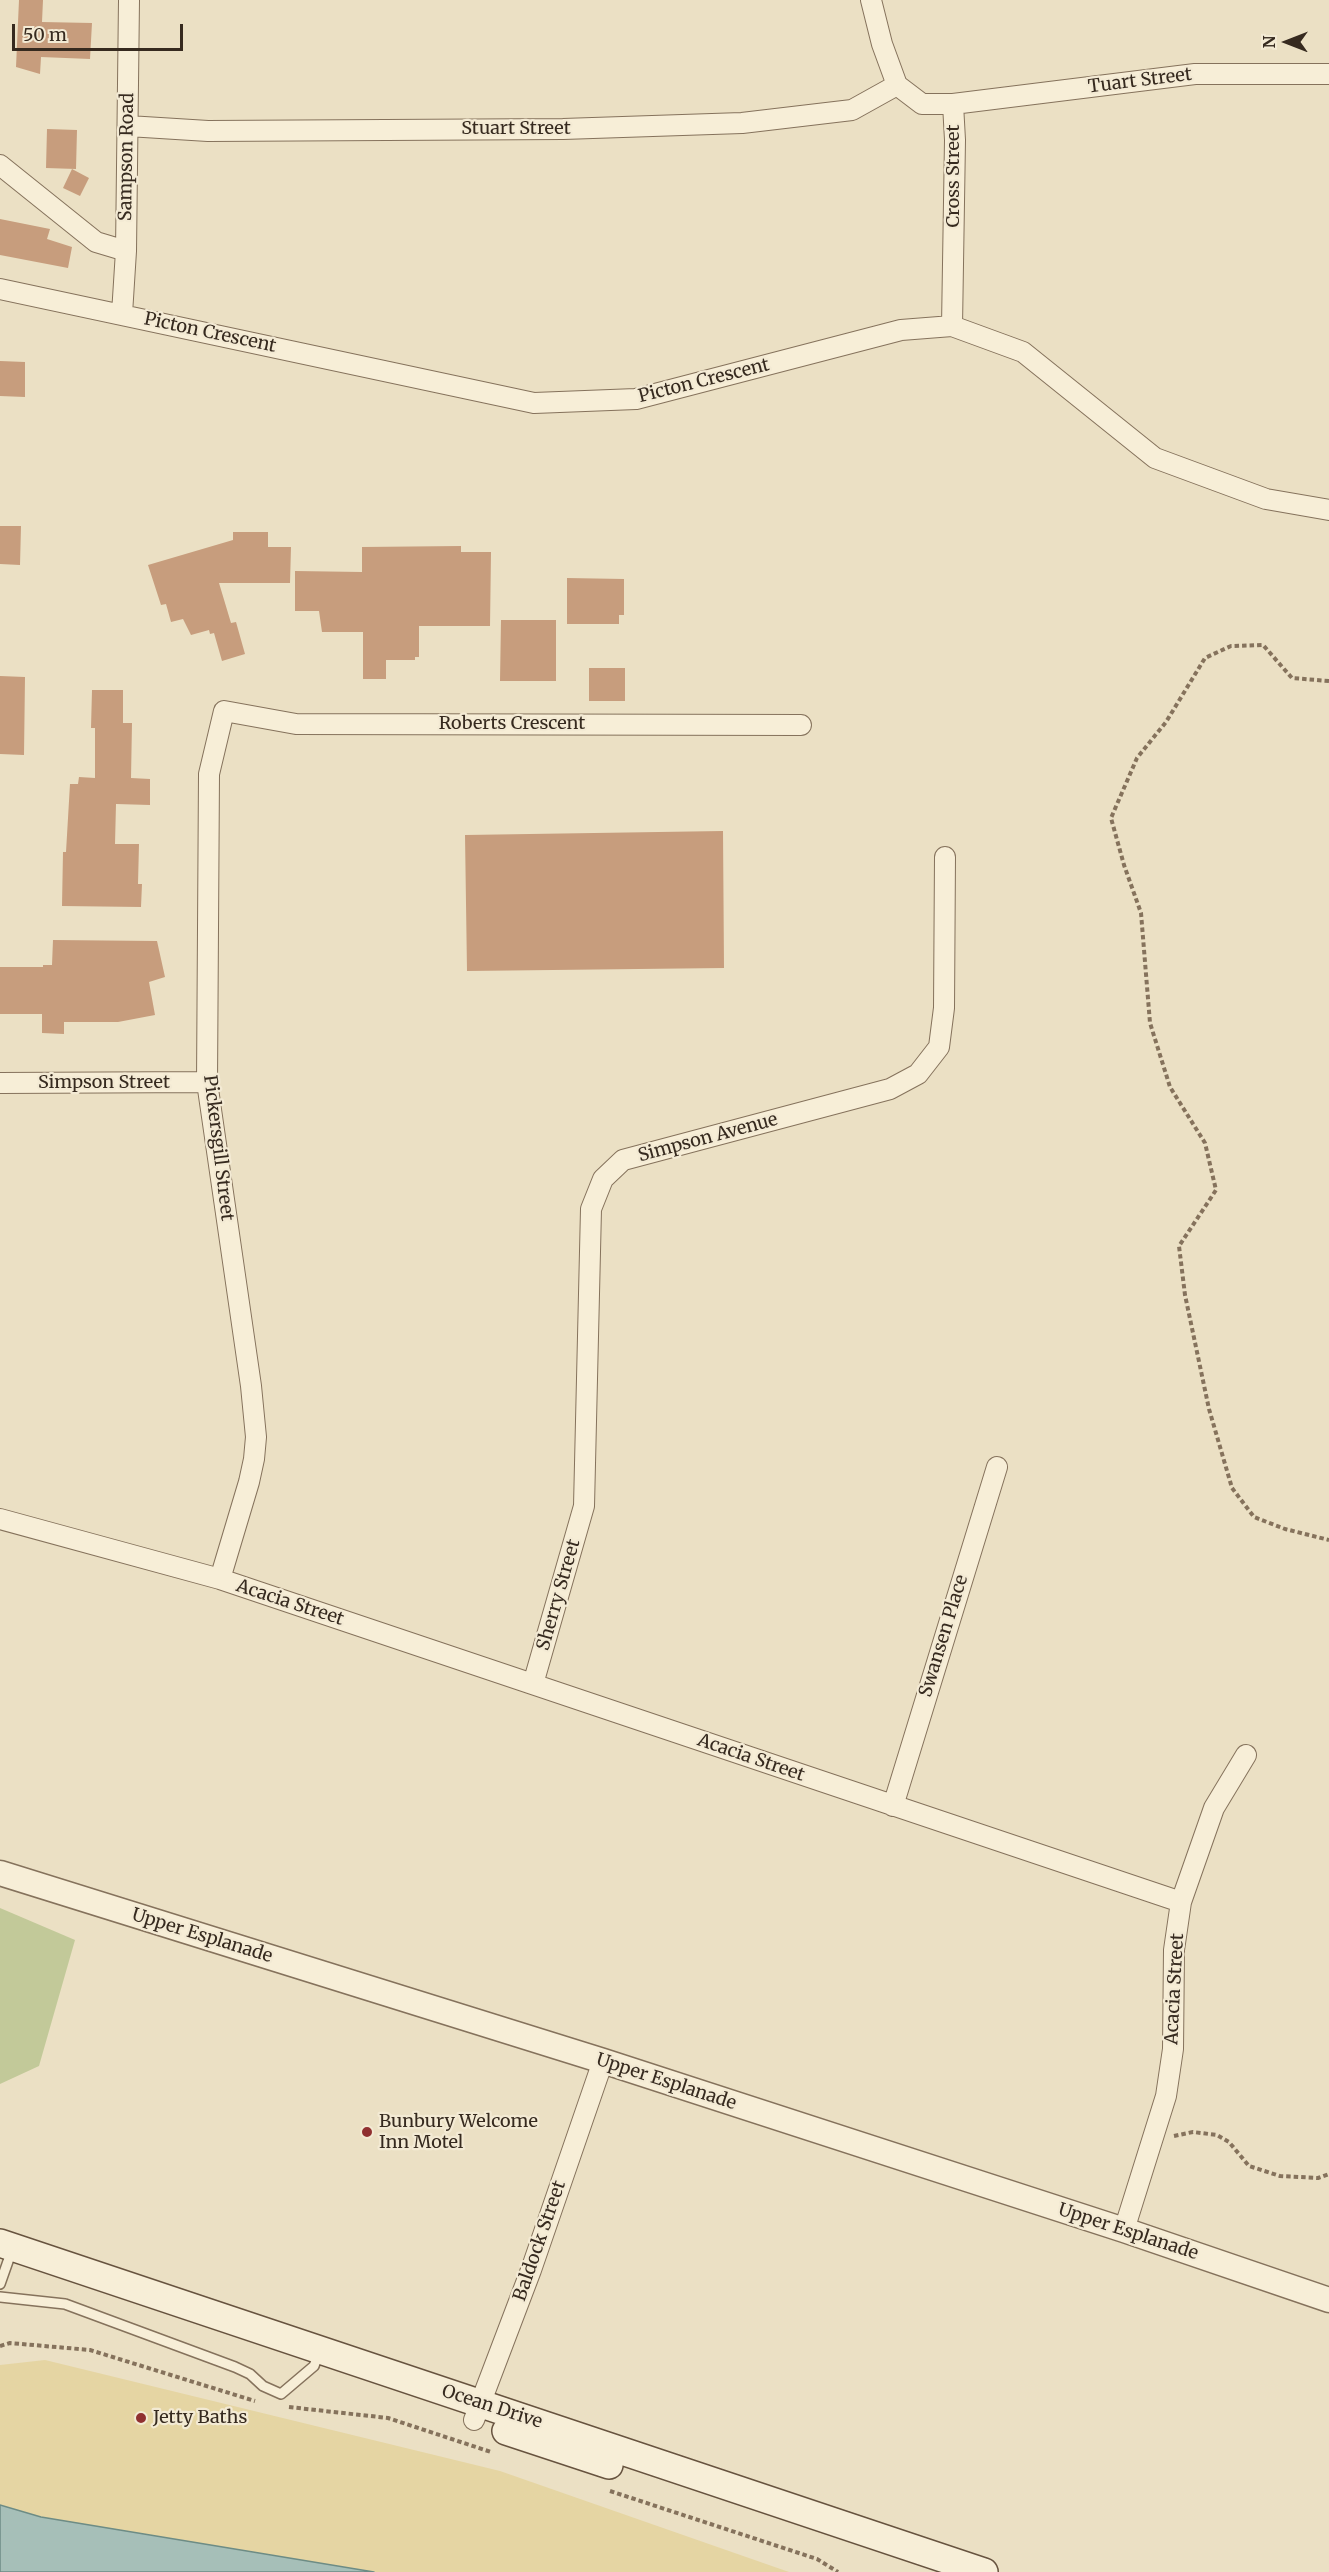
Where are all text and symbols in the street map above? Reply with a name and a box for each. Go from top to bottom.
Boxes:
scale bar [15,12,186,50]
north arrow [1257,12,1317,72]
text: 50 m [23,23,67,46]
text: N [1259,36,1279,48]
street label: Tuart Street [1087,64,1193,98]
street label: Sampson Road [115,93,139,221]
street label: Stuart Street [461,118,571,140]
street label: Cross Street [943,124,965,228]
street label: Picton Crescent [142,308,278,358]
street label: Picton Crescent [636,354,772,408]
street label: Roberts Crescent [439,713,585,735]
street label: Simpson Street [38,1072,170,1094]
street label: Pickersgill Street [198,1074,238,1222]
street label: Simpson Avenue [636,1109,780,1167]
street label: Sherry Street [533,1537,585,1653]
street label: Swansen Place [915,1572,973,1700]
street label: Acacia Street [234,1575,346,1631]
street label: Acacia Street [695,1730,807,1786]
street label: Upper Esplanade [129,1904,275,1968]
street label: Acacia Street [1161,1933,1189,2045]
street label: Upper Esplanade [593,2049,739,2115]
place label: Bunbury Welcome Inn Motel [379,2111,538,2154]
marker: Bunbury Welcome Inn Motel [360,2125,374,2139]
street label: Baldock Street [509,2178,571,2304]
street label: Upper Esplanade [1055,2199,1201,2265]
street label: Ocean Drive [439,2381,545,2433]
place label: Jetty Baths [153,2407,247,2429]
marker: Jetty Baths [134,2411,148,2425]

